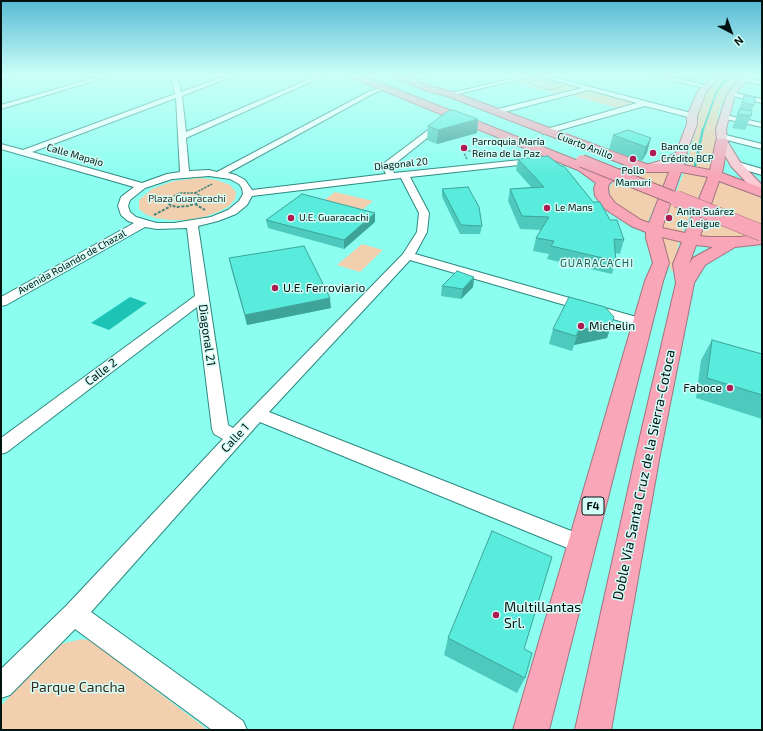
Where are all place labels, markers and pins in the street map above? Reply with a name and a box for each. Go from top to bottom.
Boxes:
place label: Parroquia María Reina de la Paz [472,136,545,160]
place label: Banco de Crédito BCP [661,141,714,164]
marker: Parroquia María Reina de la Paz [459,143,469,153]
marker: Banco de Crédito BCP [648,148,658,158]
marker: Pollo Mamuri [628,154,638,164]
place label: Pollo Mamuri [615,165,651,188]
place label: Le Mans [555,202,593,214]
marker: Le Mans [542,203,552,213]
place label: Anita Suárez de Leigue [677,206,734,230]
place label: U.E. Guaracachi [299,212,369,224]
marker: U.E. Guaracachi [286,213,296,223]
marker: Anita Suárez de Leigue [664,213,674,223]
place label: U.E. Ferroviario [283,281,365,295]
marker: U.E. Ferroviario [270,283,280,293]
place label: Michelin [589,319,635,333]
marker: Michelin [576,321,586,331]
place label: Faboce [683,381,722,395]
marker: Faboce [725,383,735,393]
place label: Multillantas Srl. [504,599,581,632]
marker: Multillantas Srl. [491,610,501,620]

